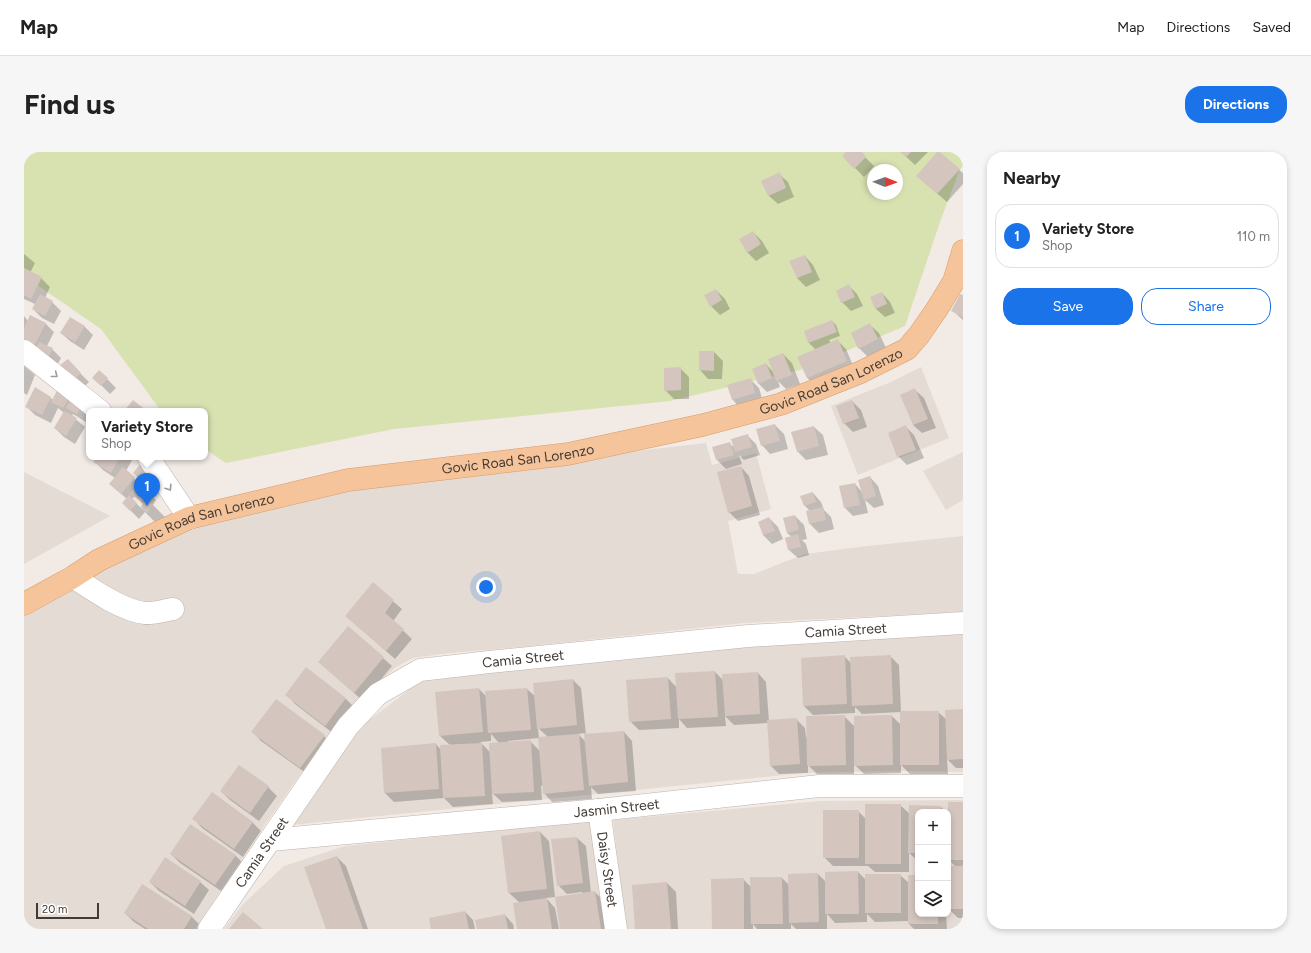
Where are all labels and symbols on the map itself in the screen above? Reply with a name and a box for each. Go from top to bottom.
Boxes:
north arrow [867,164,903,200]
street label: Govic Road San Lorenzo [758,345,906,418]
one-way arrow [50,370,57,377]
street label: Govic Road San Lorenzo [441,441,596,478]
pin: 1 [134,473,160,506]
one-way arrow [164,484,172,491]
street label: Govic Road San Lorenzo [126,490,276,554]
your location [476,577,496,597]
street label: Camia Street [804,620,887,642]
street label: Camia Street [481,647,565,672]
street label: Jasmin Street [573,795,661,821]
street label: Camia Street [232,814,292,891]
street label: Daisy Street [593,830,621,909]
scale bar [36,901,99,920]

